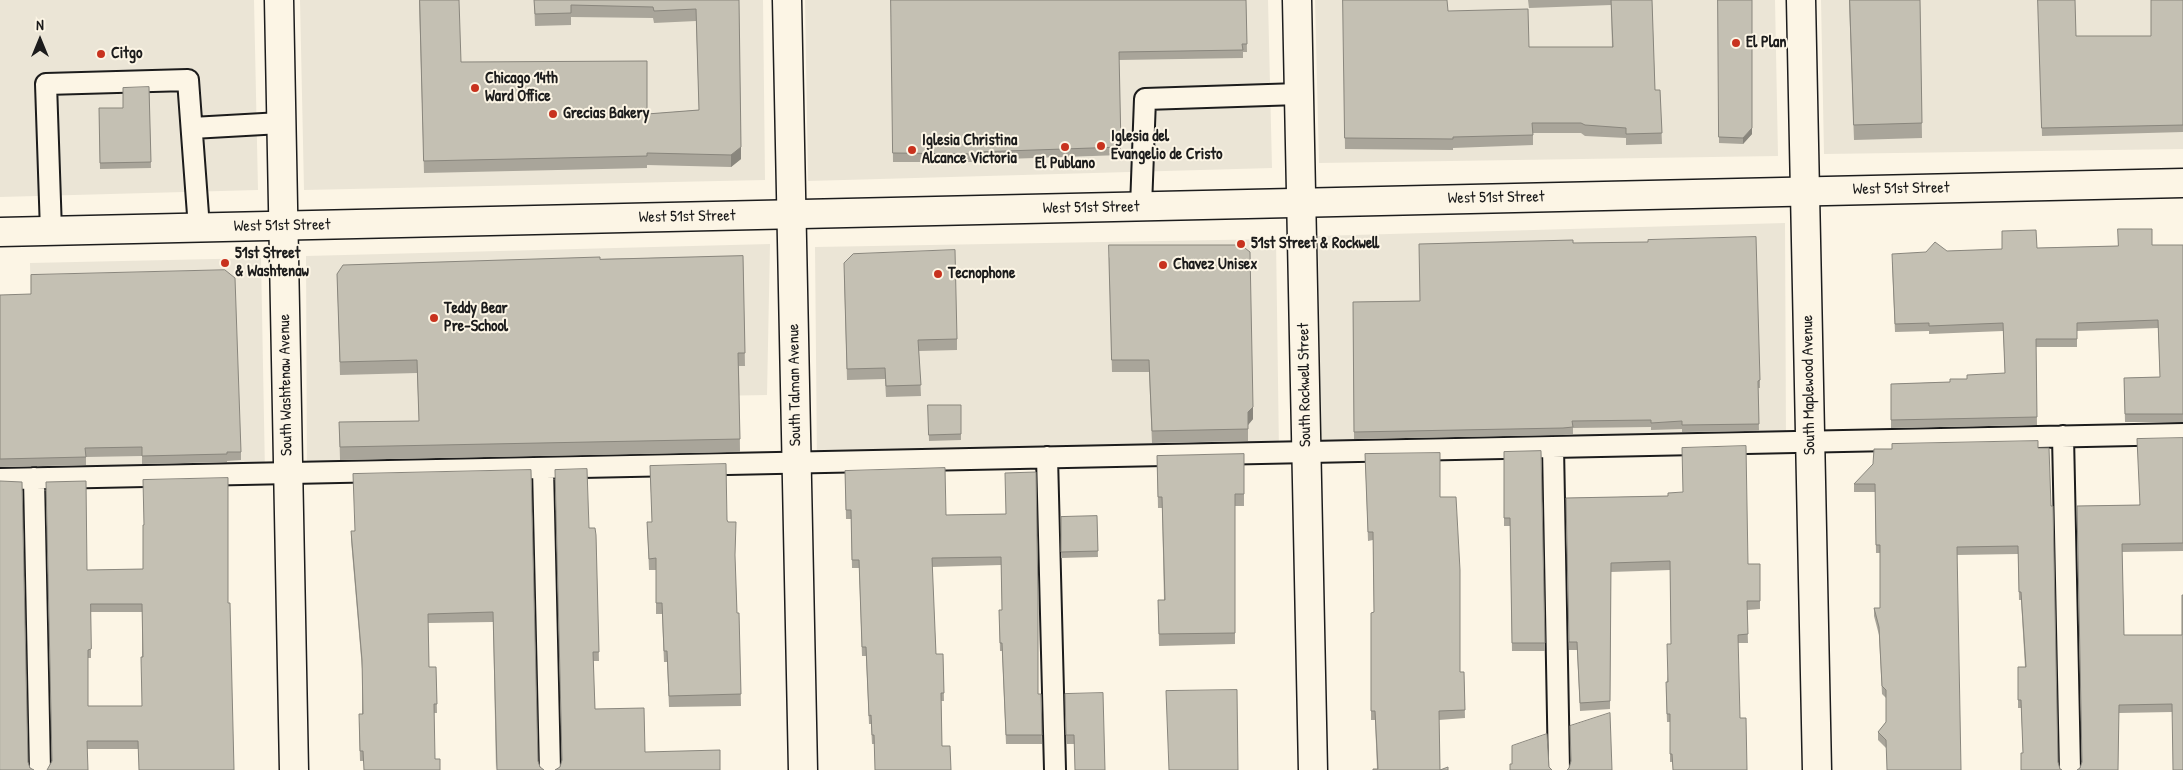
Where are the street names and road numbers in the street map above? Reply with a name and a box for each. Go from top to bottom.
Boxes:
street label: West 51st Street [1852,179,1950,199]
street label: West 51st Street [1447,188,1545,208]
street label: West 51st Street [1042,198,1140,218]
street label: West 51st Street [638,207,736,227]
street label: West 51st Street [233,216,331,236]
street label: South Washtenaw Avenue [275,314,297,456]
street label: South Maplewood Avenue [1798,315,1820,455]
street label: South Talman Avenue [784,323,806,447]
street label: South Rockwell Street [1294,323,1316,447]

